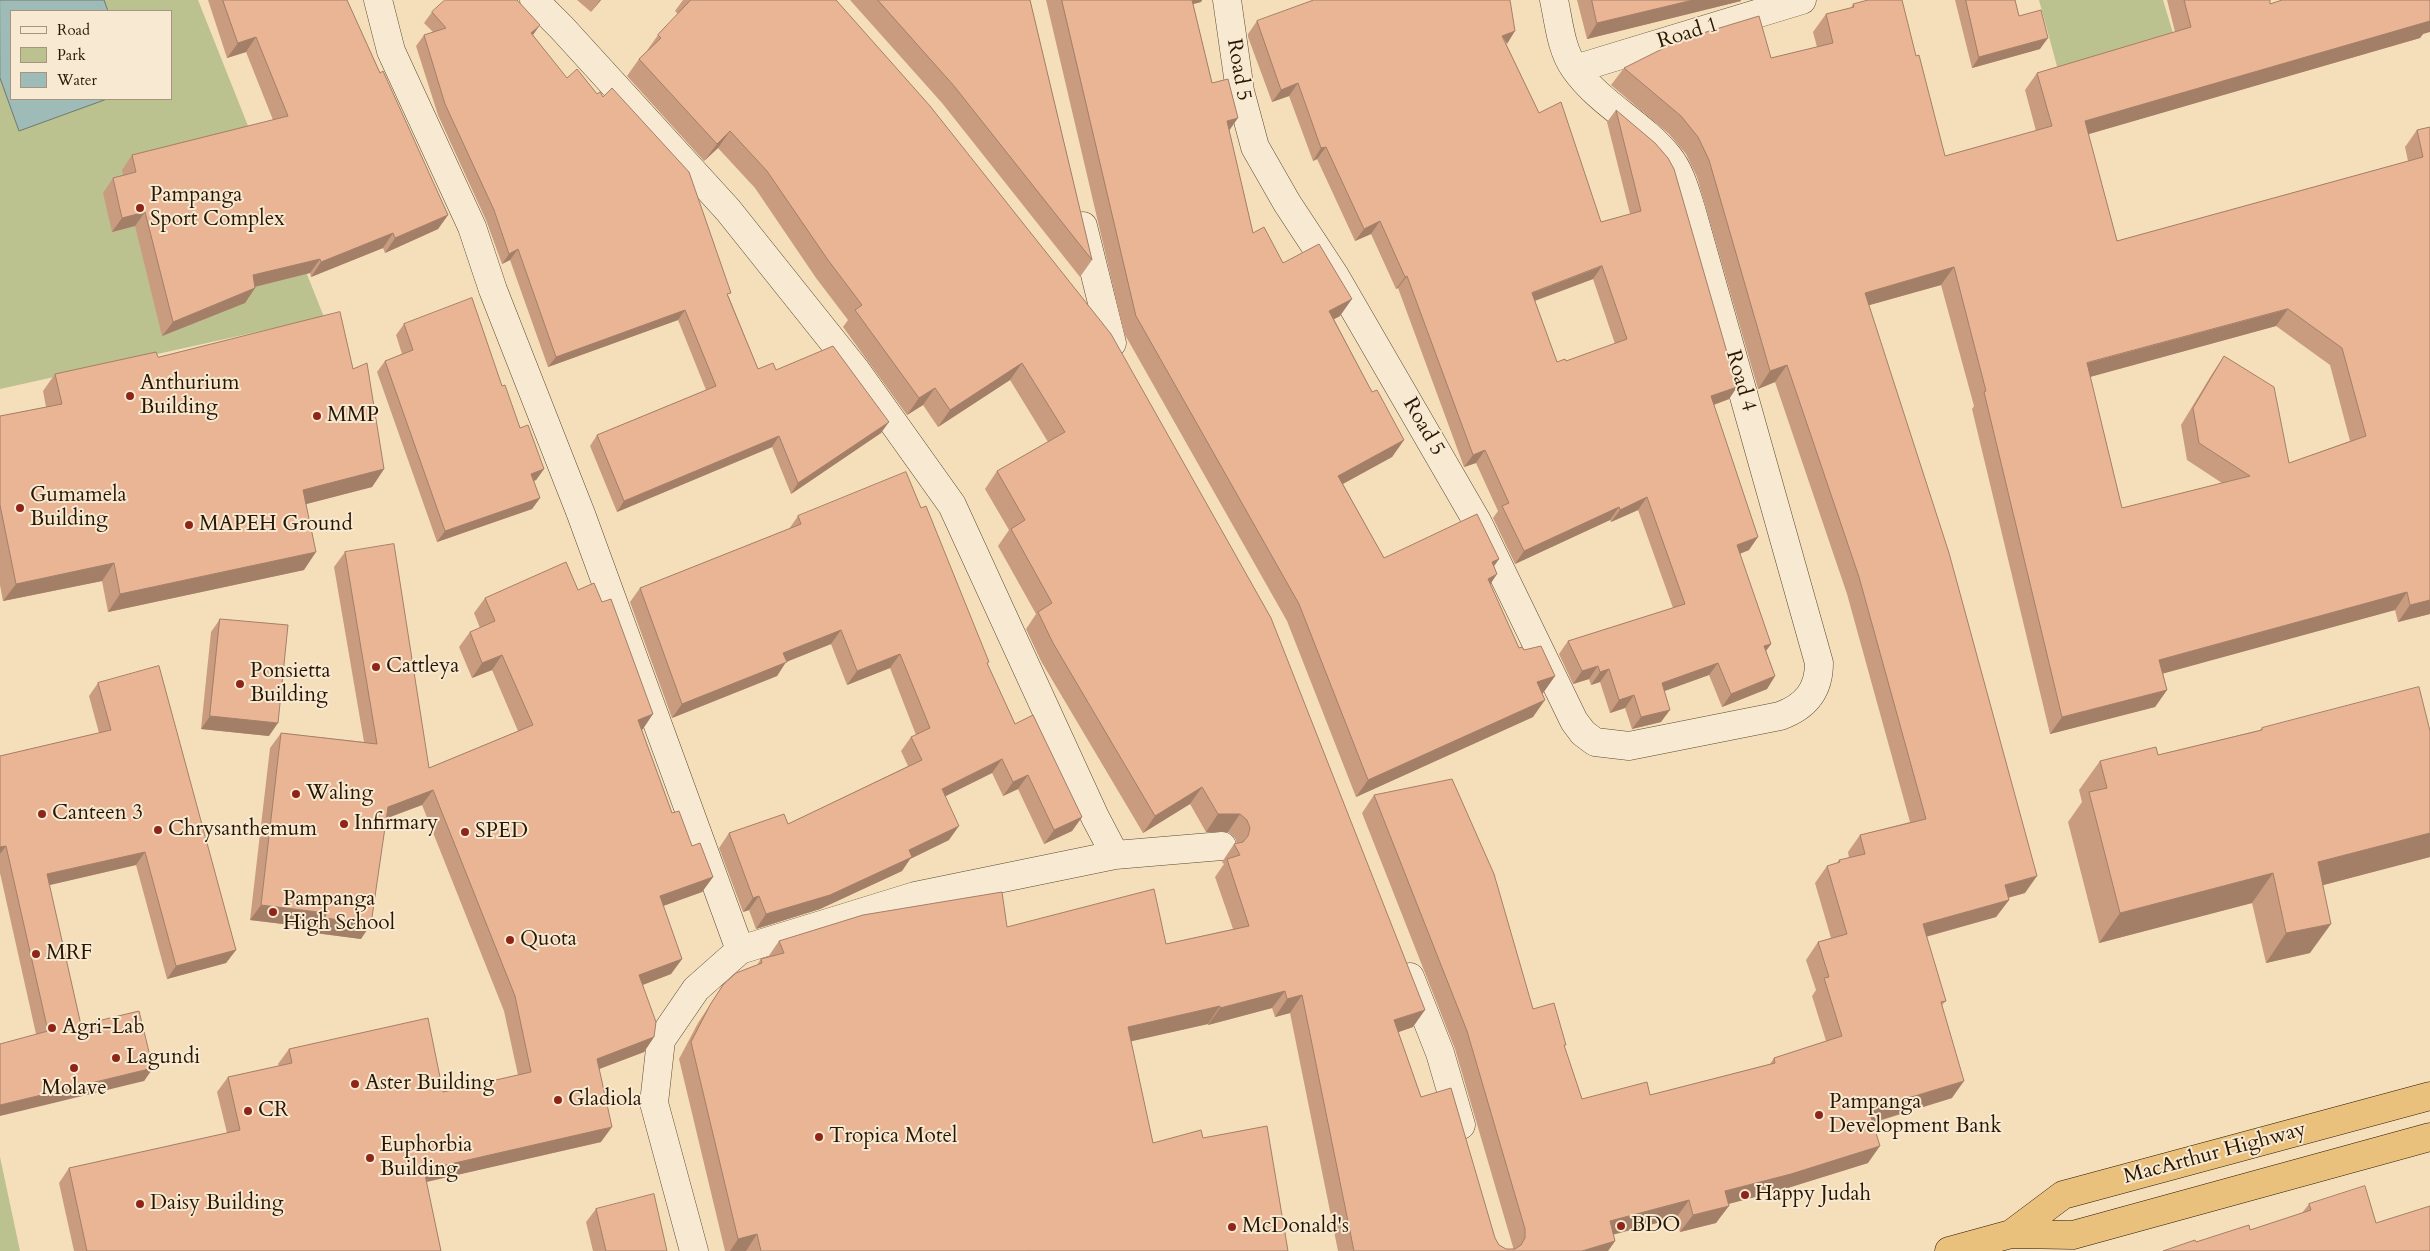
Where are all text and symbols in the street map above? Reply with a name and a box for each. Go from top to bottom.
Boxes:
legend [10,10,172,100]
street label: Road 1 [1654,13,1722,55]
text: Road [57,20,90,40]
street label: Road 5 [1220,37,1256,103]
text: Park [57,45,86,65]
text: Water [57,70,97,90]
place label: Pampanga Sport Complex [150,183,285,233]
marker: Pampanga Sport Complex [134,202,146,214]
street label: Road 4 [1719,347,1761,415]
place label: Anthurium Building [140,371,239,421]
marker: Anthurium Building [124,390,136,402]
street label: Road 5 [1396,394,1450,460]
place label: MMP [327,403,379,429]
marker: MMP [311,410,323,422]
place label: Gumamela Building [30,483,127,533]
marker: Gumamela Building [14,502,26,514]
place label: MAPEH Ground [199,512,353,538]
marker: MAPEH Ground [183,519,195,531]
place label: Cattleya [386,654,459,680]
place label: Ponsietta Building [250,659,331,709]
marker: Cattleya [370,661,382,673]
marker: Ponsietta Building [234,678,246,690]
place label: Waling [306,781,373,807]
marker: Waling [290,788,302,800]
place label: Canteen 3 [52,801,143,827]
marker: Canteen 3 [36,808,48,820]
place label: Infirmary [354,811,438,837]
place label: Chrysanthemum [168,817,317,843]
marker: Infirmary [338,818,350,830]
place label: SPED [475,819,528,845]
marker: Chrysanthemum [152,824,164,836]
marker: SPED [459,826,471,838]
place label: Pampanga High School [283,887,395,937]
marker: Pampanga High School [267,906,279,918]
place label: Quota [520,927,577,953]
marker: Quota [504,934,516,946]
place label: MRF [46,941,92,967]
marker: MRF [30,948,42,960]
place label: Agri-Lab [62,1015,145,1041]
marker: Agri-Lab [46,1022,58,1034]
place label: Lagundi [126,1045,200,1071]
marker: Lagundi [110,1052,122,1064]
marker: Molave [68,1062,80,1074]
place label: Aster Building [365,1071,494,1097]
place label: Molave [41,1076,107,1102]
marker: Aster Building [349,1078,361,1090]
place label: Gladiola [568,1087,642,1113]
place label: Pampanga Development Bank [1829,1090,2002,1140]
marker: Gladiola [552,1094,564,1106]
place label: CR [258,1098,289,1124]
marker: CR [242,1105,254,1117]
marker: Pampanga Development Bank [1813,1109,1825,1121]
street label: MacArthur Highway [2121,1118,2309,1190]
place label: Tropica Motel [829,1124,957,1150]
marker: Tropica Motel [813,1131,825,1143]
place label: Euphorbia Building [380,1133,472,1183]
marker: Euphorbia Building [364,1152,376,1164]
place label: Happy Judah [1755,1182,1871,1208]
marker: Happy Judah [1739,1189,1751,1201]
place label: Daisy Building [150,1191,284,1217]
marker: Daisy Building [134,1198,146,1210]
place label: BDO [1631,1213,1680,1239]
place label: McDonald's [1242,1214,1349,1240]
marker: BDO [1615,1220,1627,1232]
marker: McDonald's [1226,1221,1238,1233]

